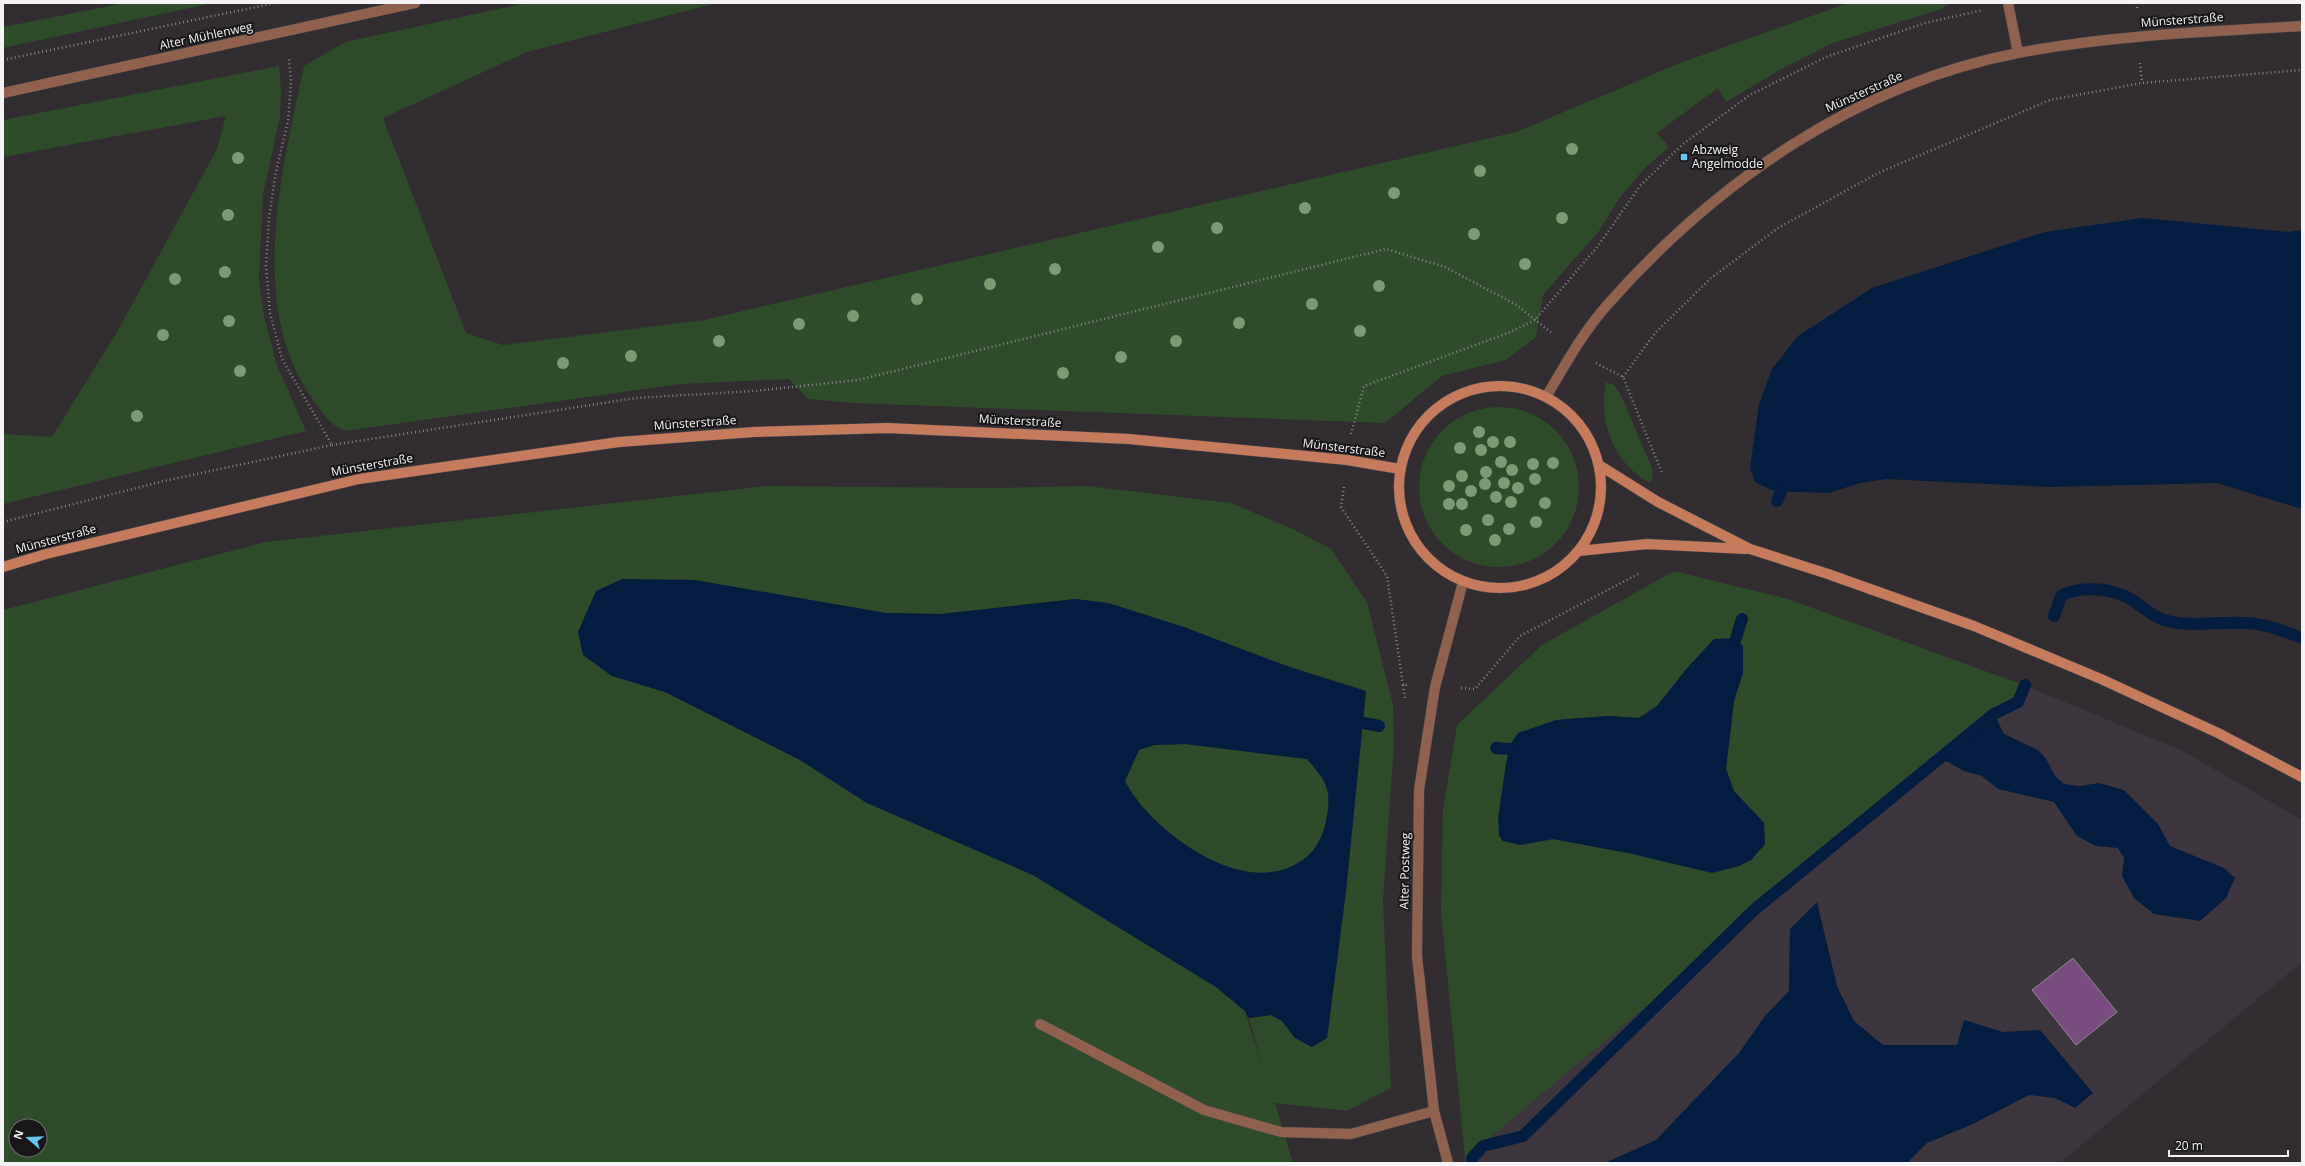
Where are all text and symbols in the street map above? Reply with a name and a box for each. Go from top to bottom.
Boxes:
street label: Münsterstraße [2140,8,2224,31]
street label: Alter Mühlenweg [158,17,255,54]
street label: Münsterstraße [1822,67,1905,116]
place label: Abzweig Angelmodde [1692,141,1763,172]
marker: Abzweig Angelmodde [1679,152,1689,162]
street label: Münsterstraße [978,410,1062,431]
street label: Münsterstraße [653,411,737,434]
street label: Münsterstraße [1302,434,1387,461]
street label: Münsterstraße [330,449,414,480]
street label: Münsterstraße [14,520,98,557]
street label: Alter Postweg [1395,832,1414,909]
north arrow [8,1118,48,1158]
text: N [10,1128,27,1141]
scale bar [2169,1132,2288,1158]
text: 20 m [2175,1137,2203,1154]

